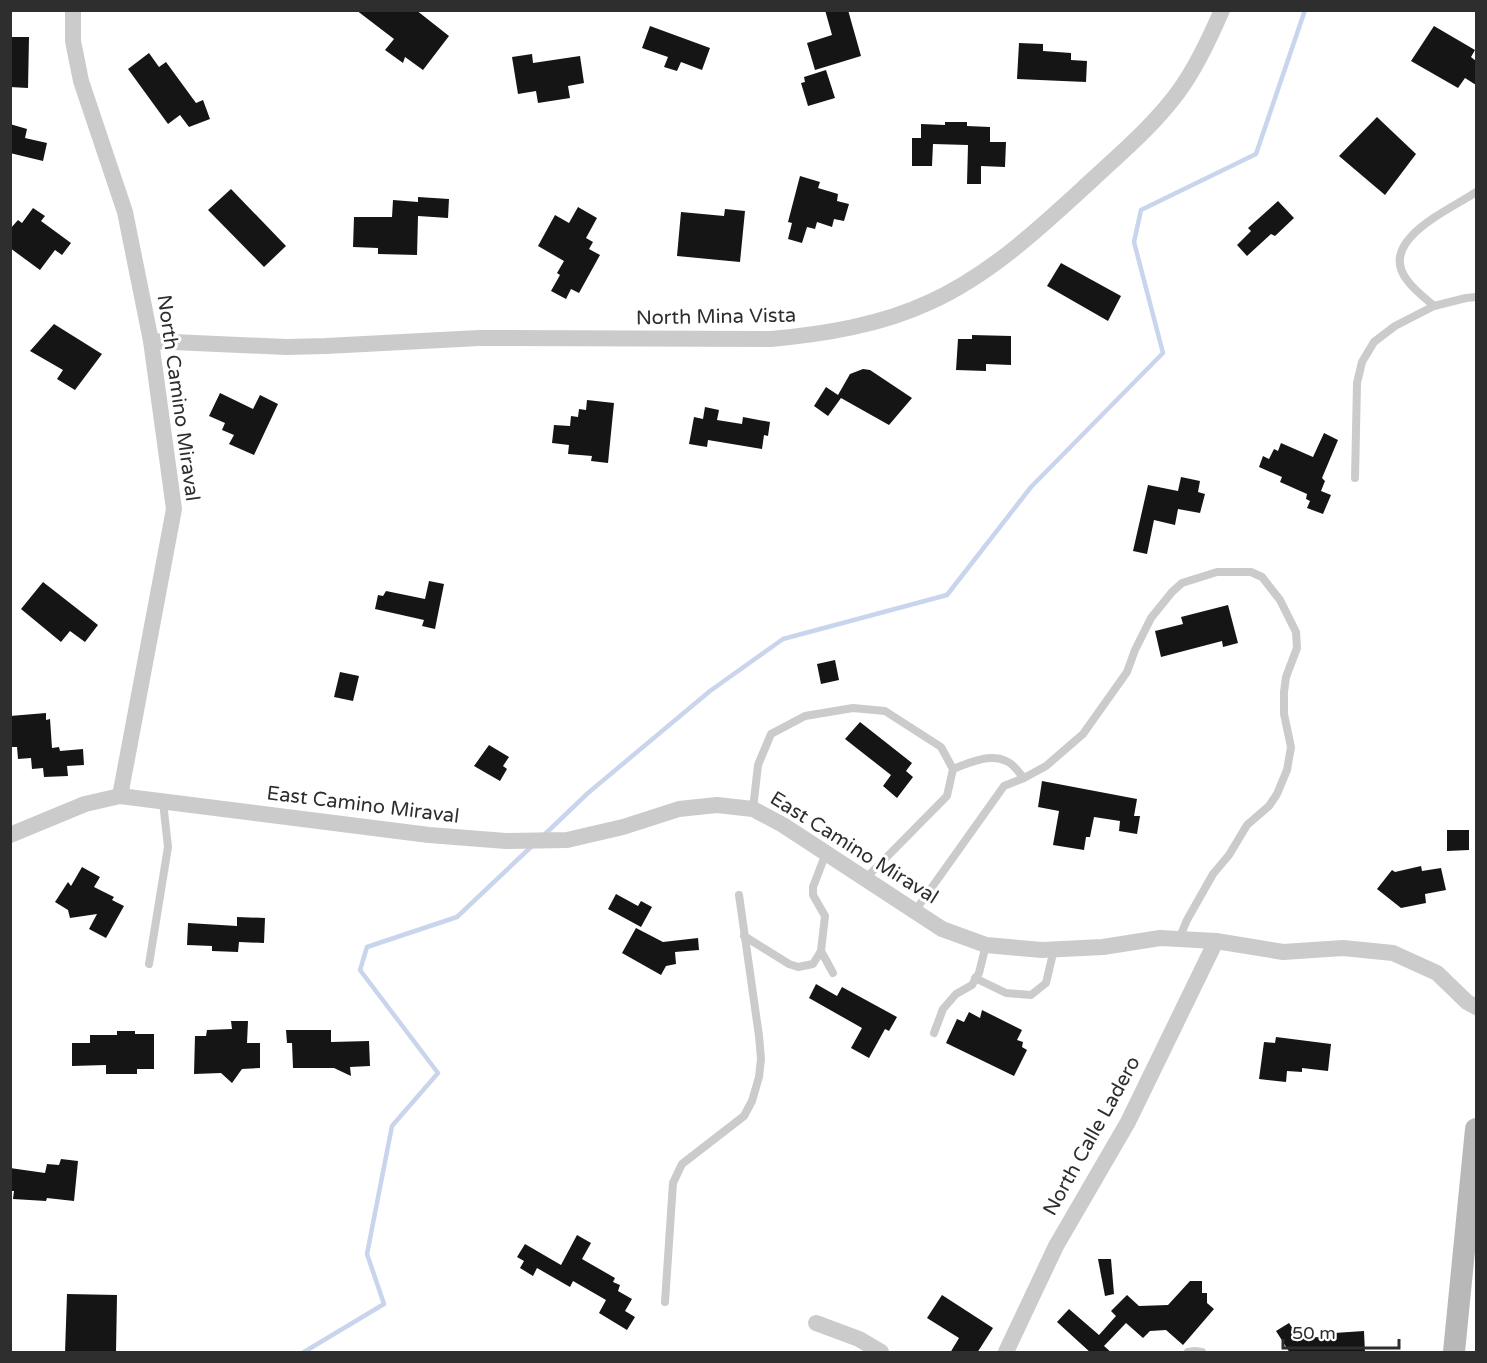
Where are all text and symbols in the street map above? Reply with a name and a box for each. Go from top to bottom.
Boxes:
street label: North Camino Miraval [152,293,204,503]
street label: North Mina Vista [636,304,796,330]
street label: East Camino Miraval [265,781,461,829]
street label: East Camino Miraval [765,786,943,910]
street label: North Calle Ladero [1038,1052,1146,1220]
scale bar [1283,1312,1398,1350]
text: 50 m [1292,1322,1336,1344]

